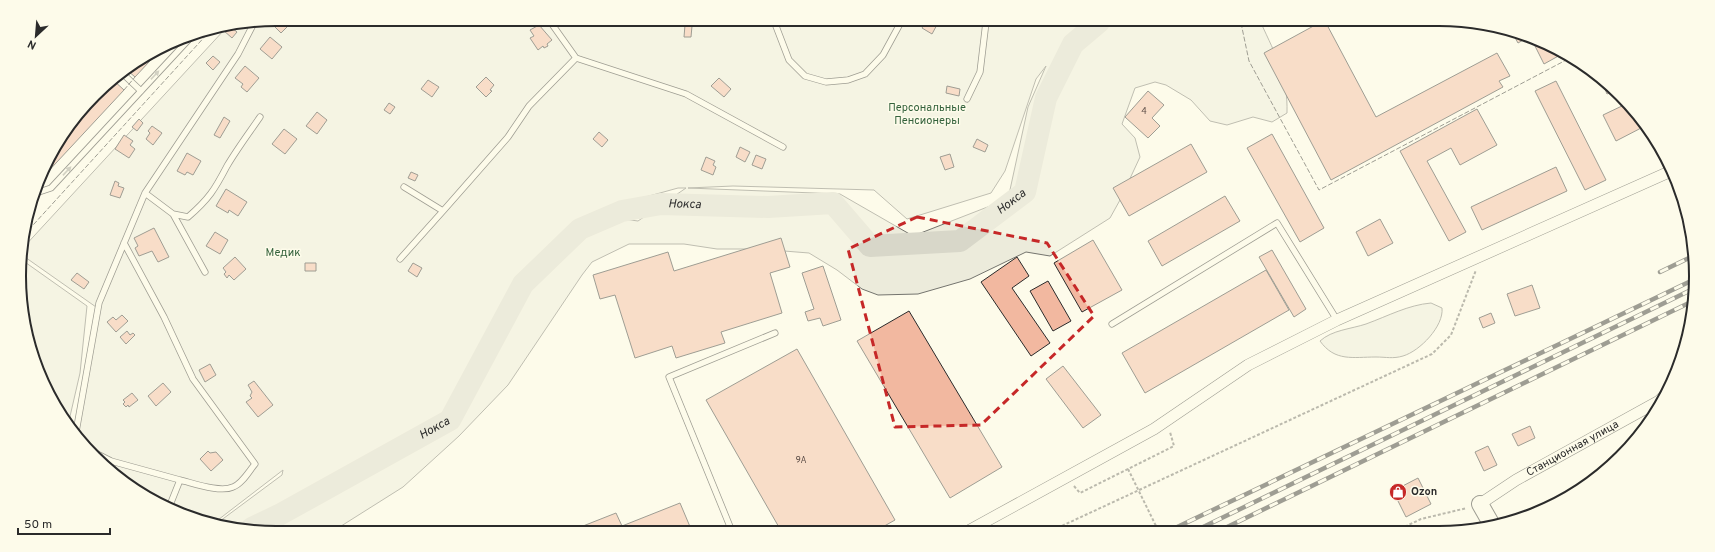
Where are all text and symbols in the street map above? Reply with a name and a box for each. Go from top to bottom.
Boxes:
north arrow [16,16,56,56]
text: N [25,36,39,52]
one-way arrow [150,70,160,80]
park label: Персональные Пенсионеры [888,101,966,128]
house number: 4 [1141,106,1147,117]
one-way arrow [62,166,71,176]
water label: Нокса [994,185,1030,218]
water label: Нокса [668,196,702,213]
park label: Медик [266,246,300,260]
water label: Нокса [416,413,454,444]
street label: Станционная улица [1524,417,1622,480]
house number: 9А [795,455,807,466]
shop icon: Ozon [1388,482,1408,502]
place label: Ozon [1411,485,1437,499]
scale bar [18,510,110,536]
text: 50 m [24,517,52,533]

